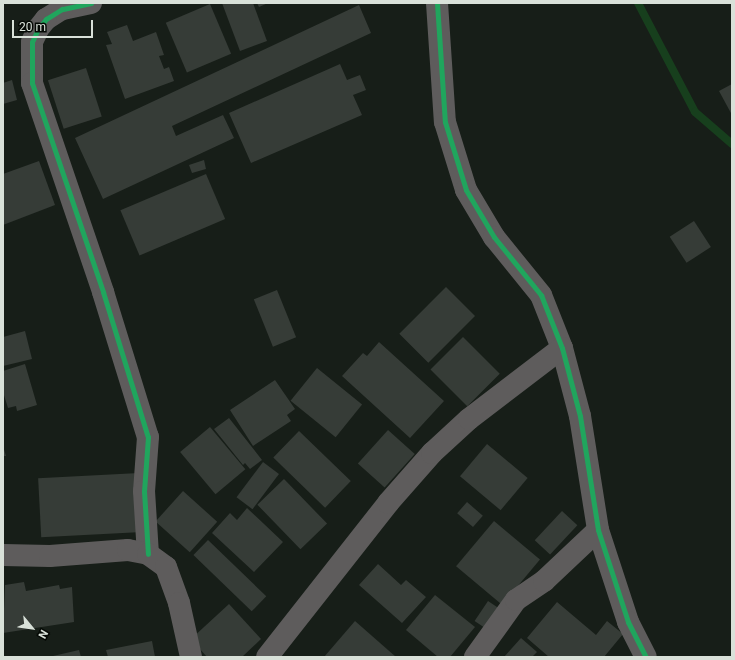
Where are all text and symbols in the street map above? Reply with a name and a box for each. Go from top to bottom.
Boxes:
scale bar [14,12,95,38]
text: 20 m [19,20,46,34]
north arrow [12,608,52,648]
text: N [35,628,51,641]

